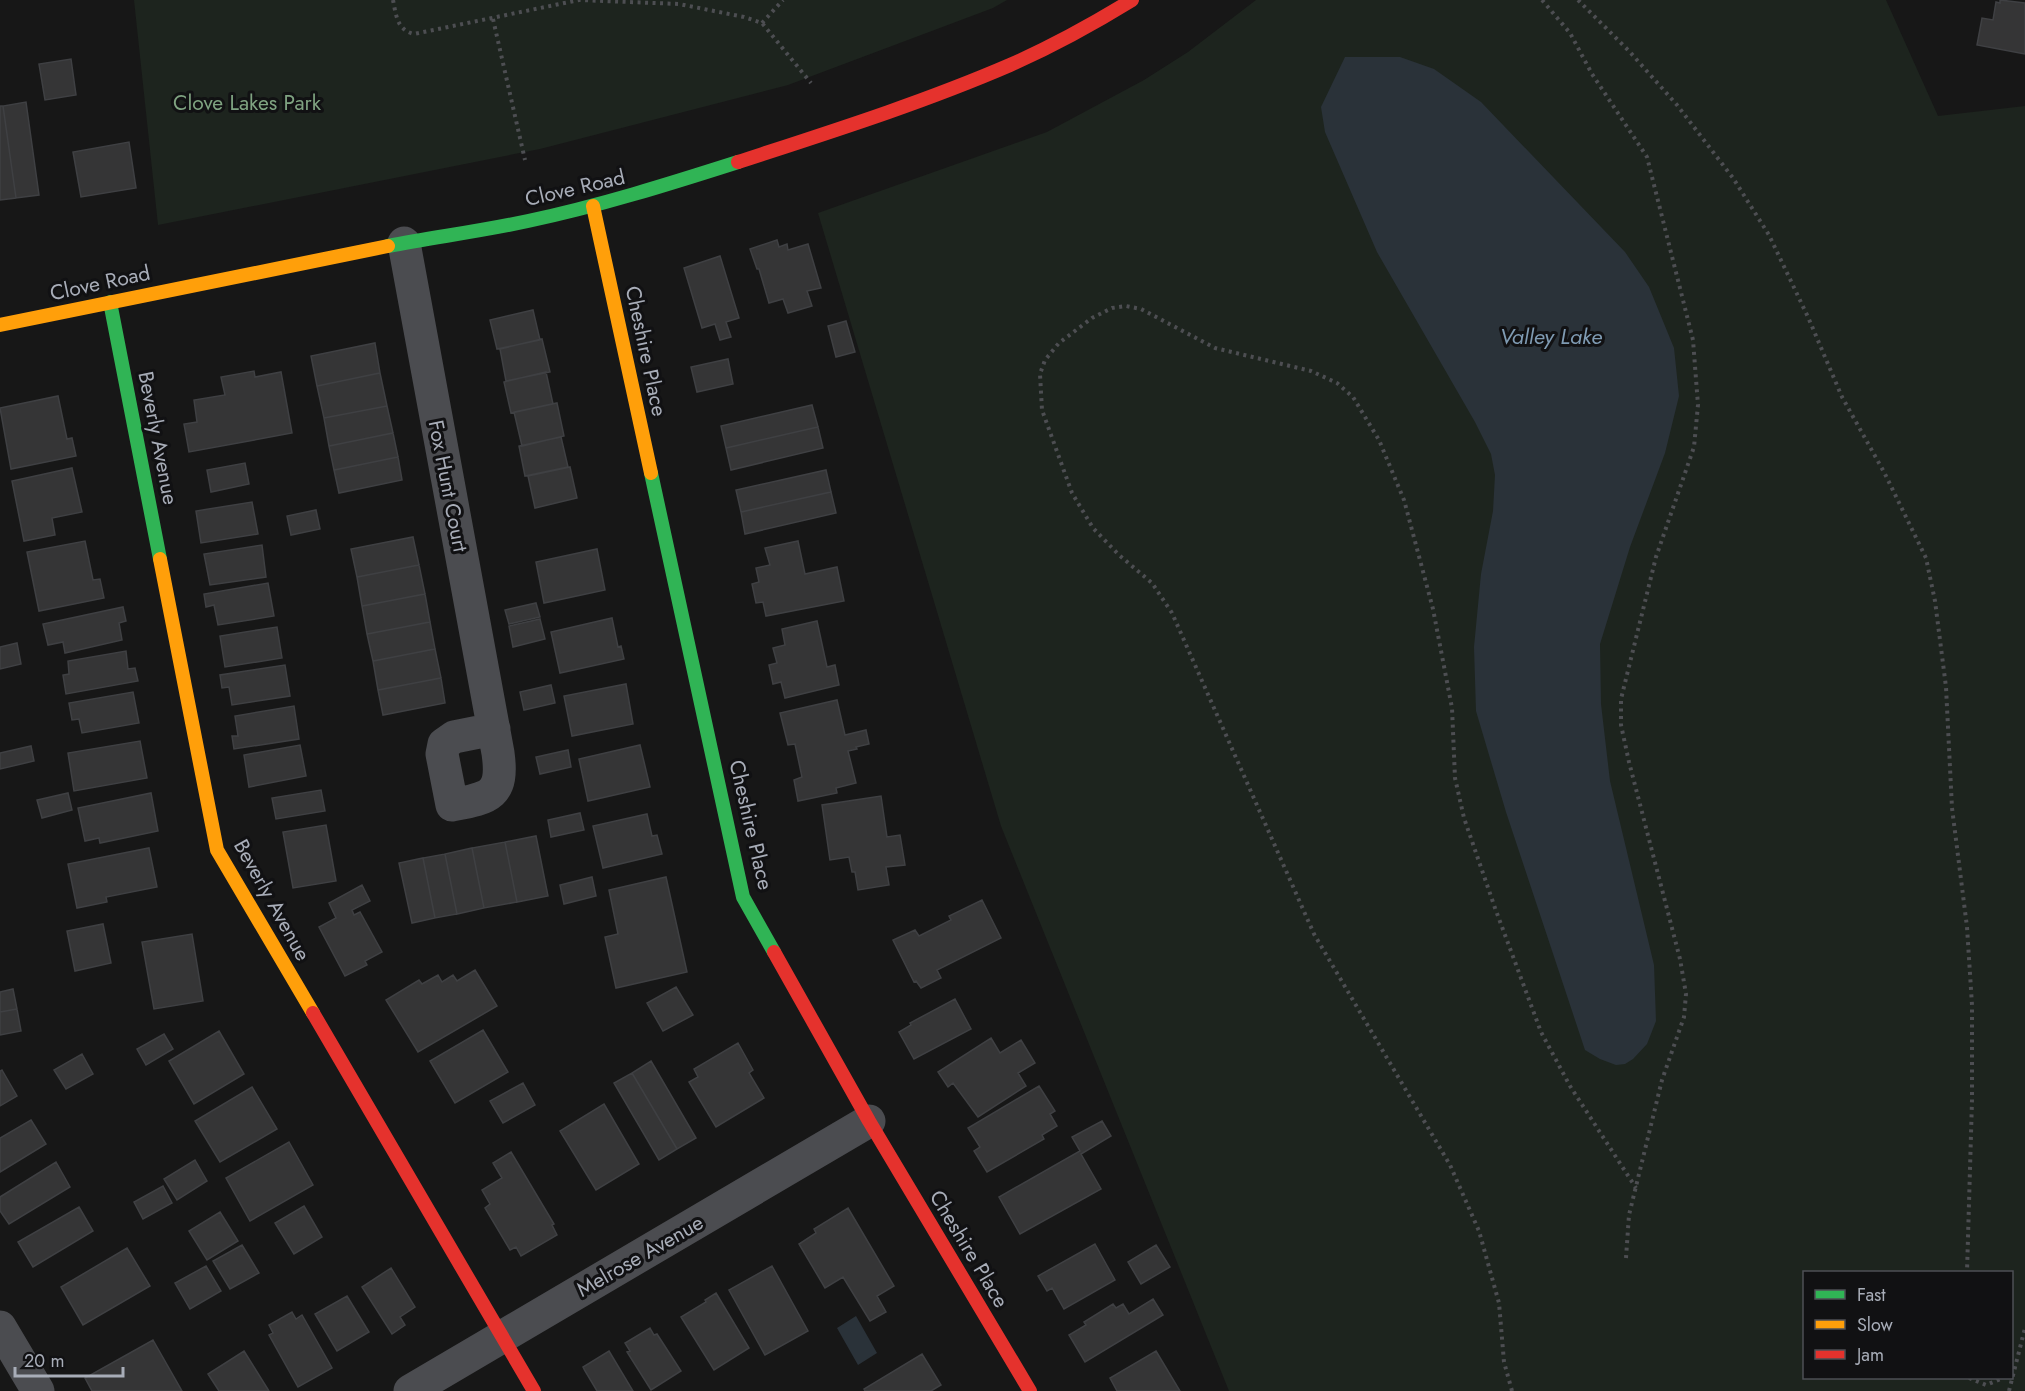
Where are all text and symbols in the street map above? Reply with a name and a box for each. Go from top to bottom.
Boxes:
park label: Clove Lakes Park [173,88,322,118]
street label: Clove Road [522,162,628,214]
street label: Clove Road [47,258,153,308]
street label: Cheshire Place [618,283,674,419]
water label: Valley Lake [1500,320,1602,352]
street label: Beverly Avenue [130,369,186,507]
street label: Fox Hunt Court [421,418,475,554]
street label: Cheshire Place [721,757,781,893]
street label: Beverly Avenue [226,834,318,966]
street label: Cheshire Place [922,1185,1016,1314]
street label: Melrose Avenue [571,1207,709,1304]
legend [1803,1271,2013,1379]
text: Fast [1857,1282,1886,1308]
text: Slow [1857,1312,1894,1338]
scale bar [15,1340,123,1378]
text: Jam [1855,1342,1884,1368]
text: 20 m [24,1348,64,1374]

